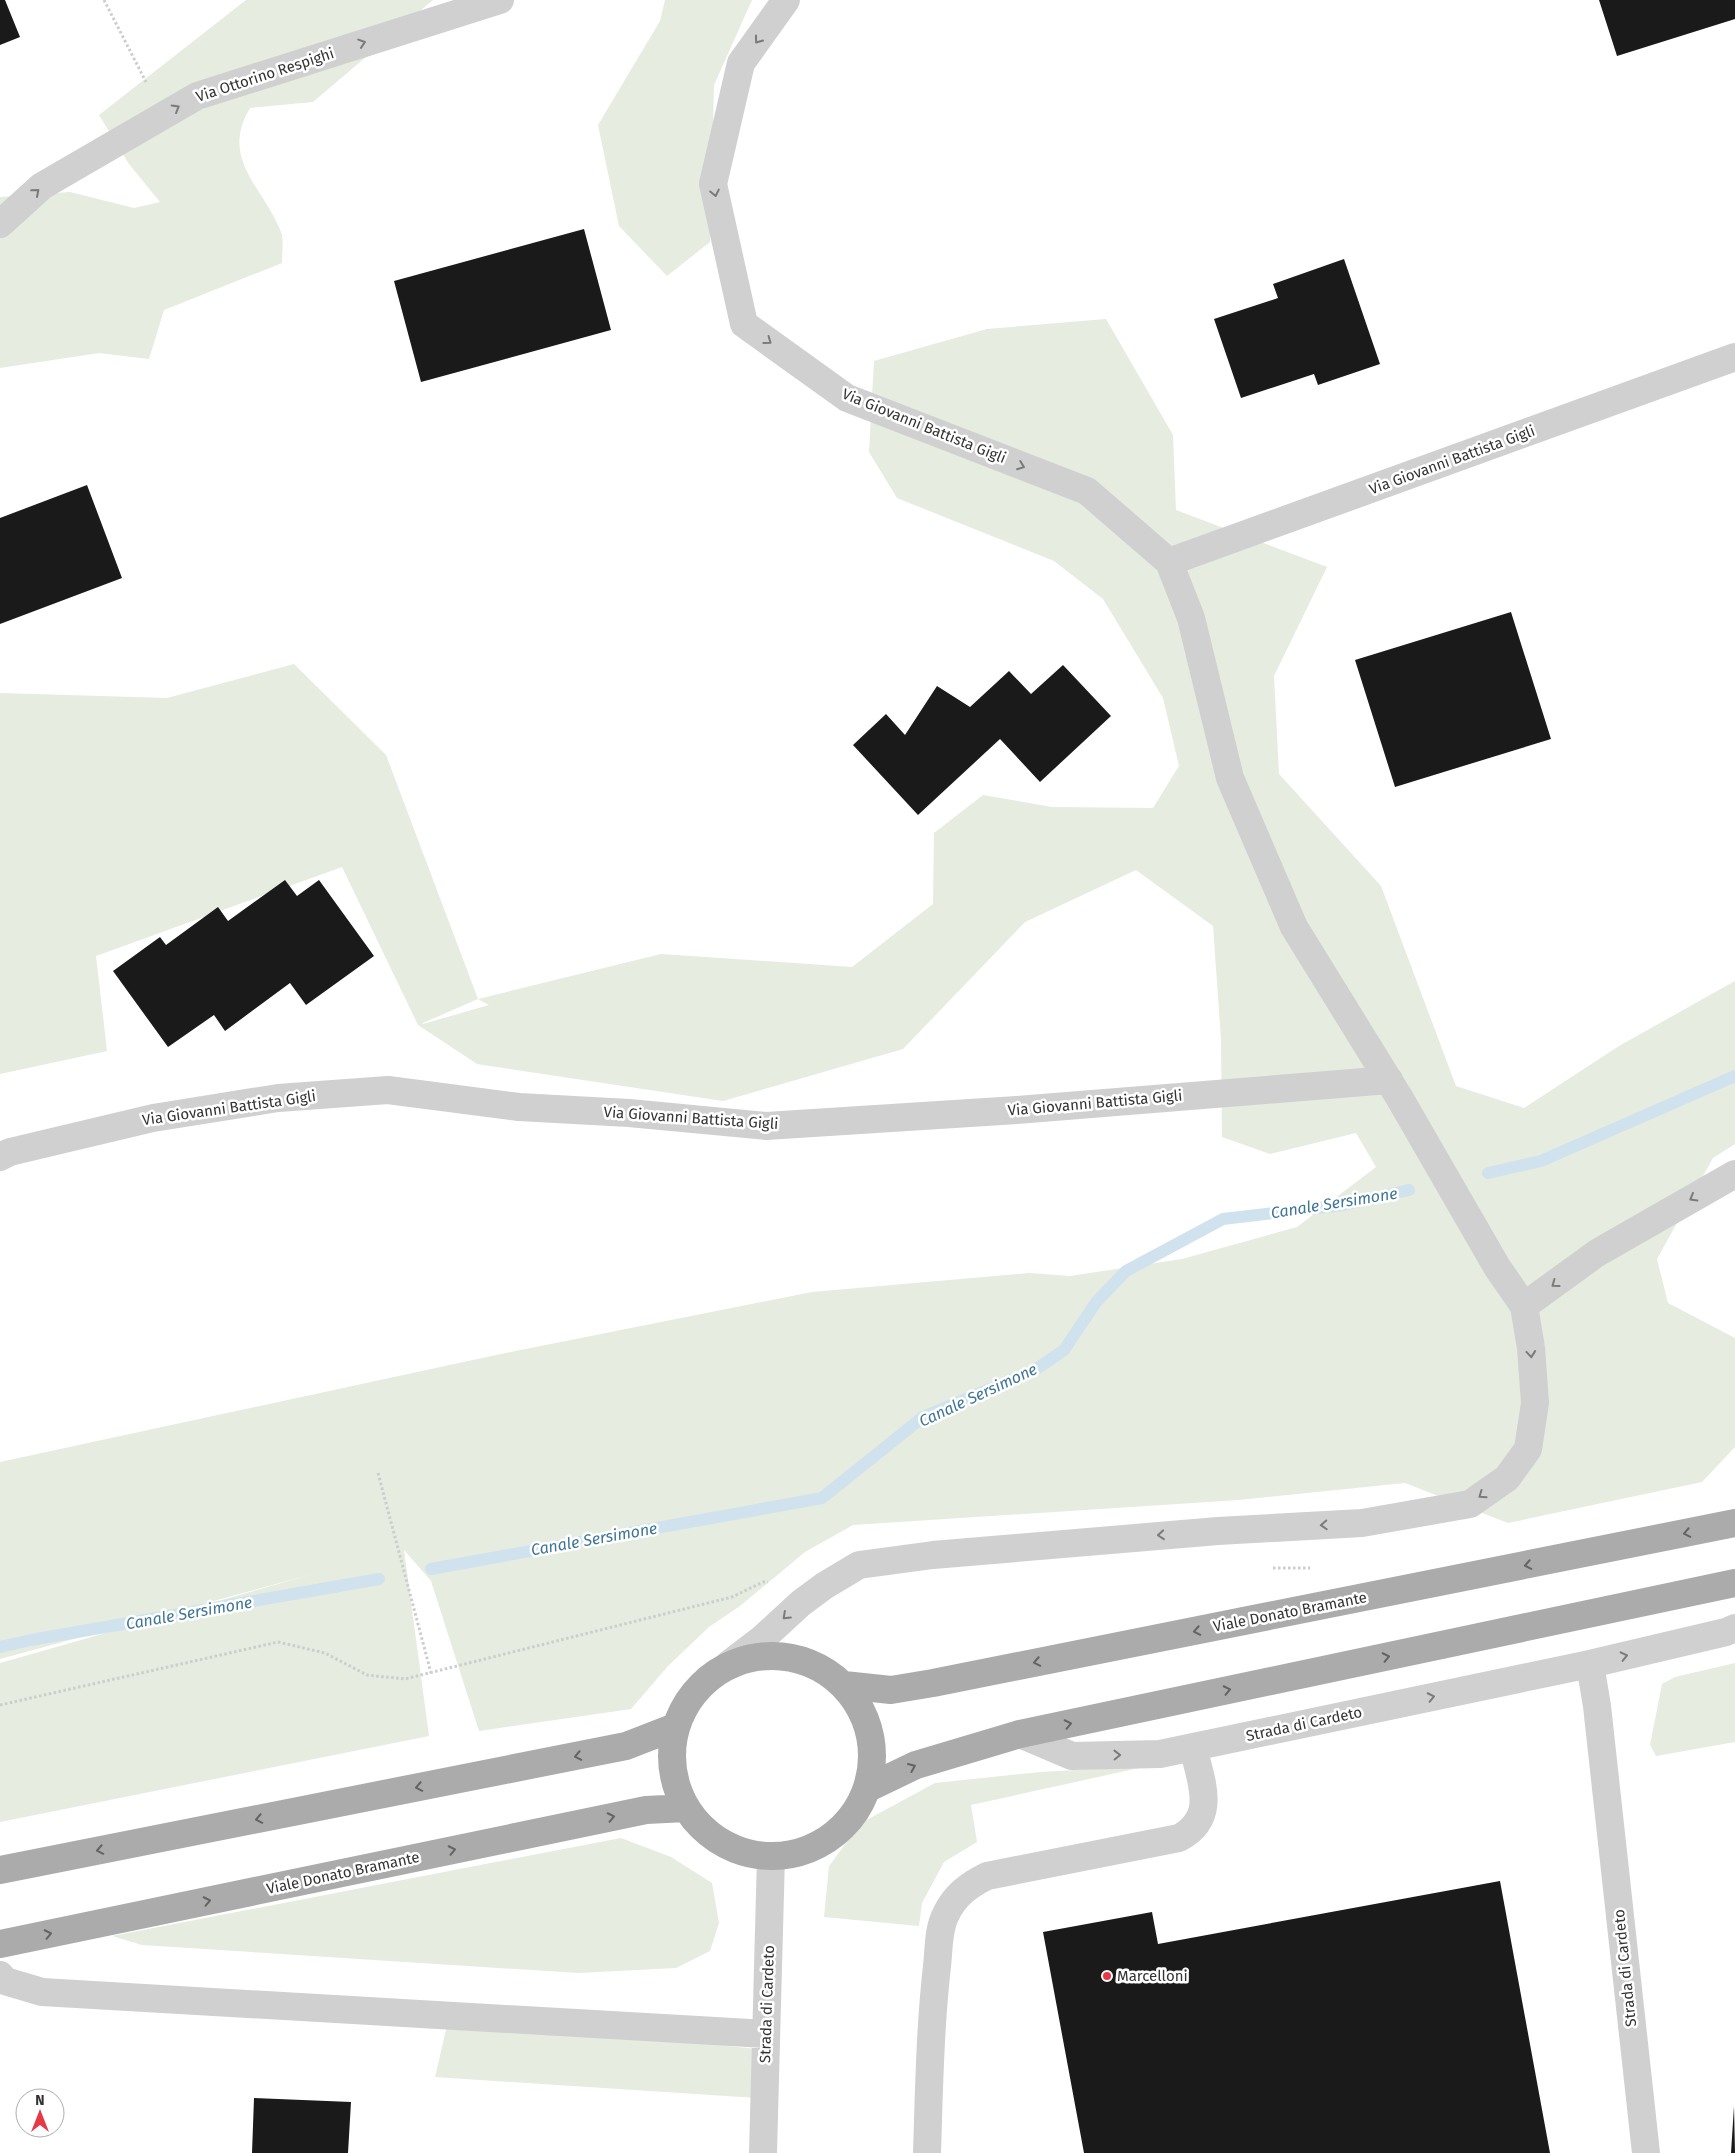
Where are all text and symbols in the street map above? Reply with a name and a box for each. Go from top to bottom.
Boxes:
one-way arrow [755,34,764,43]
one-way arrow [357,39,365,49]
street label: Via Ottorino Respighi [194,44,336,106]
one-way arrow [170,104,179,114]
one-way arrow [31,188,40,197]
one-way arrow [710,189,720,198]
one-way arrow [762,334,771,344]
street label: Via Giovanni Battista Gigli [839,385,1009,467]
street label: Via Giovanni Battista Gigli [1367,422,1537,498]
one-way arrow [1016,460,1025,470]
street label: Via Giovanni Battista Gigli [1007,1086,1183,1120]
street label: Via Giovanni Battista Gigli [141,1087,317,1129]
street label: Via Giovanni Battista Gigli [603,1103,779,1133]
water label: Canale Sersimone [1269,1184,1399,1222]
one-way arrow [1689,1192,1698,1202]
one-way arrow [1552,1278,1561,1286]
one-way arrow [1525,1350,1536,1358]
water label: Canale Sersimone [916,1359,1040,1431]
one-way arrow [1478,1489,1488,1498]
water label: Canale Sersimone [529,1519,659,1559]
one-way arrow [1319,1519,1327,1530]
one-way arrow [1683,1527,1692,1538]
one-way arrow [1157,1530,1165,1541]
one-way arrow [1523,1559,1532,1569]
street label: Viale Donato Bramante [1212,1588,1368,1636]
water label: Canale Sersimone [124,1593,254,1633]
one-way arrow [783,1610,792,1619]
one-way arrow [1192,1625,1201,1635]
one-way arrow [1620,1651,1629,1662]
one-way arrow [1382,1652,1391,1663]
one-way arrow [1033,1657,1042,1667]
one-way arrow [1223,1685,1232,1696]
one-way arrow [1427,1693,1436,1703]
street label: Strada di Cardeto [1244,1703,1364,1745]
one-way arrow [1064,1719,1073,1730]
one-way arrow [574,1750,582,1760]
one-way arrow [1114,1750,1121,1760]
one-way arrow [907,1763,916,1774]
one-way arrow [414,1781,423,1791]
one-way arrow [255,1813,264,1823]
one-way arrow [606,1813,615,1823]
one-way arrow [95,1845,104,1855]
one-way arrow [447,1846,456,1856]
street label: Viale Donato Bramante [265,1848,421,1898]
one-way arrow [202,1896,211,1907]
street label: Strada di Cardeto [1610,1908,1640,2028]
one-way arrow [43,1929,52,1940]
street label: Strada di Cardeto [756,1945,778,2063]
place label: Marcelloni [1117,1967,1188,1985]
marker: Marcelloni [1101,1970,1113,1982]
north arrow [15,2088,65,2138]
text: N [35,2092,45,2109]

